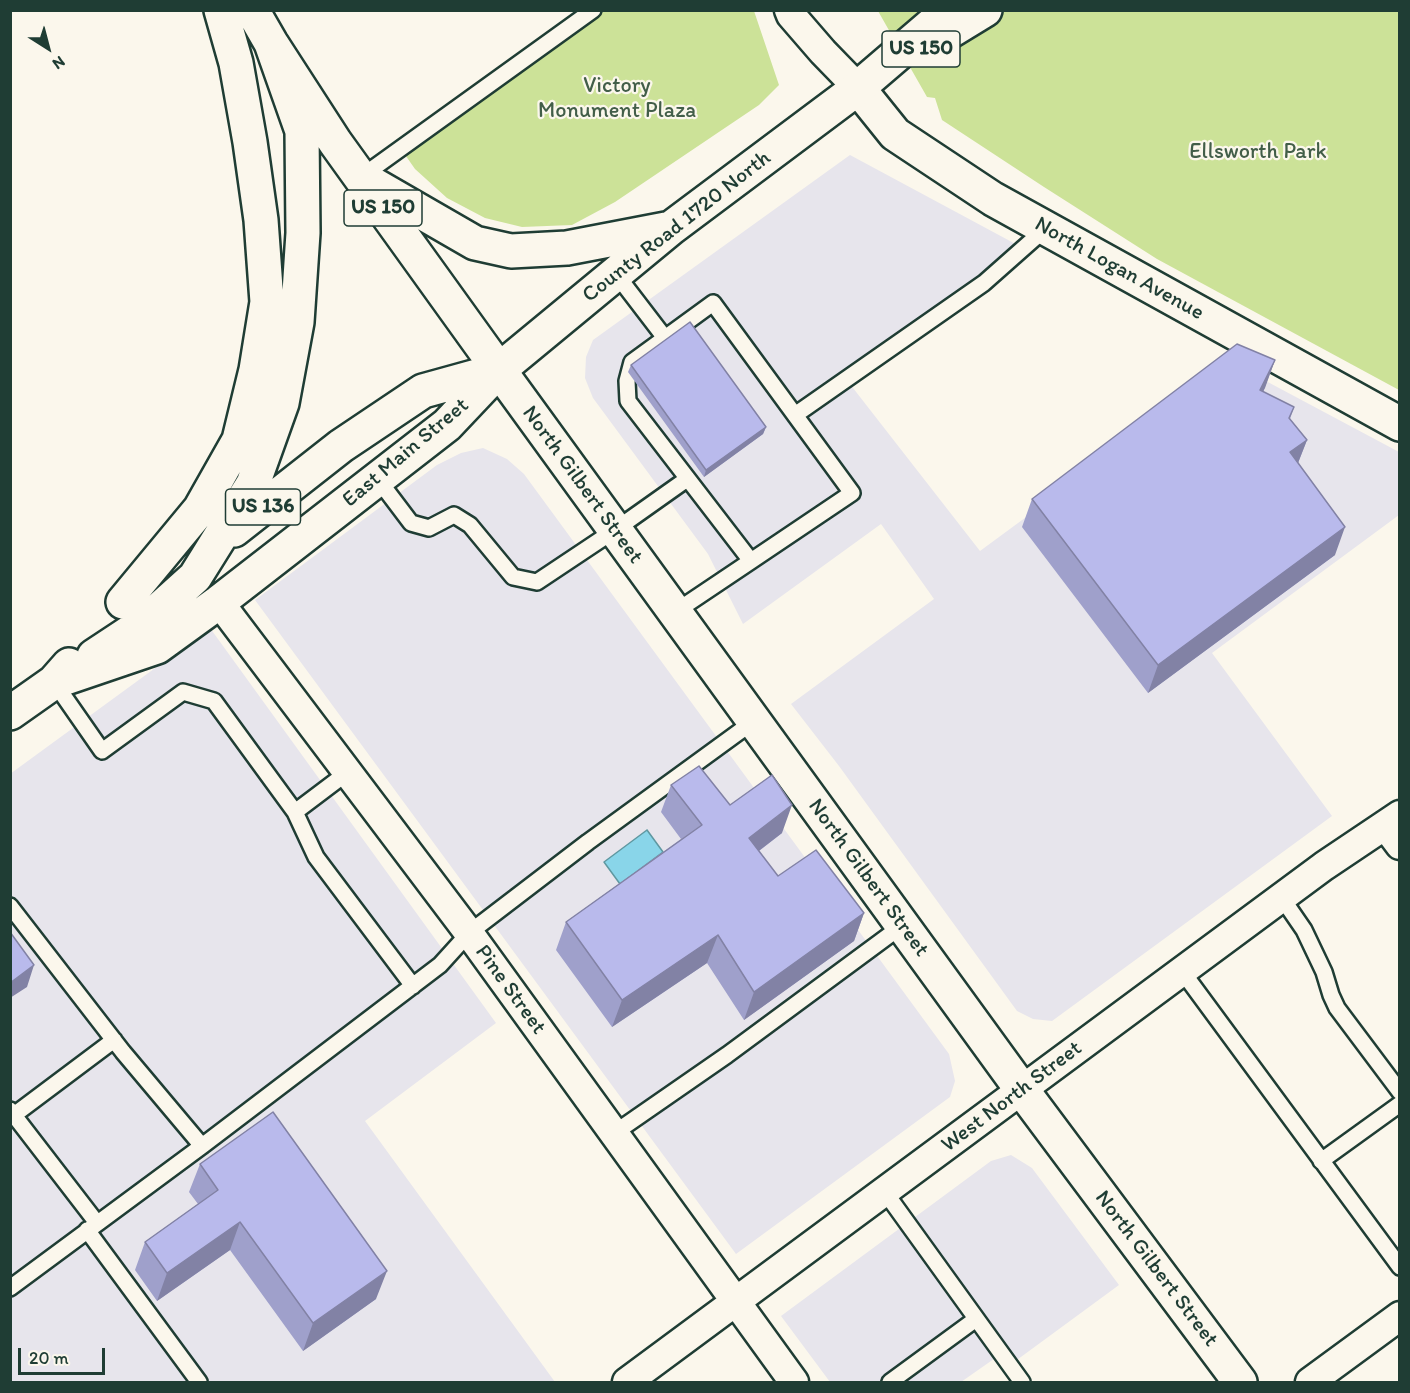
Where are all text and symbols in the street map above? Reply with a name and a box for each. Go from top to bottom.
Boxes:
north arrow [18,18,78,78]
road number: US 150 [882,31,960,67]
text: N [49,52,69,74]
park label: Victory Monument Plaza [538,73,696,124]
park label: Ellsworth Park [1189,139,1327,165]
street label: County Road 1720 North [578,145,776,309]
road number: US 150 [344,190,422,226]
street label: North Logan Avenue [1030,211,1208,327]
street label: East Main Street [338,393,474,513]
street label: North Gilbert Street [516,401,648,569]
road number: US 136 [226,489,300,525]
street label: North Gilbert Street [802,794,934,962]
street label: Pine Street [469,940,551,1040]
street label: West North Street [936,1035,1088,1159]
street label: North Gilbert Street [1089,1186,1223,1352]
scale bar [21,1336,108,1374]
text: 20 m [29,1347,69,1369]

